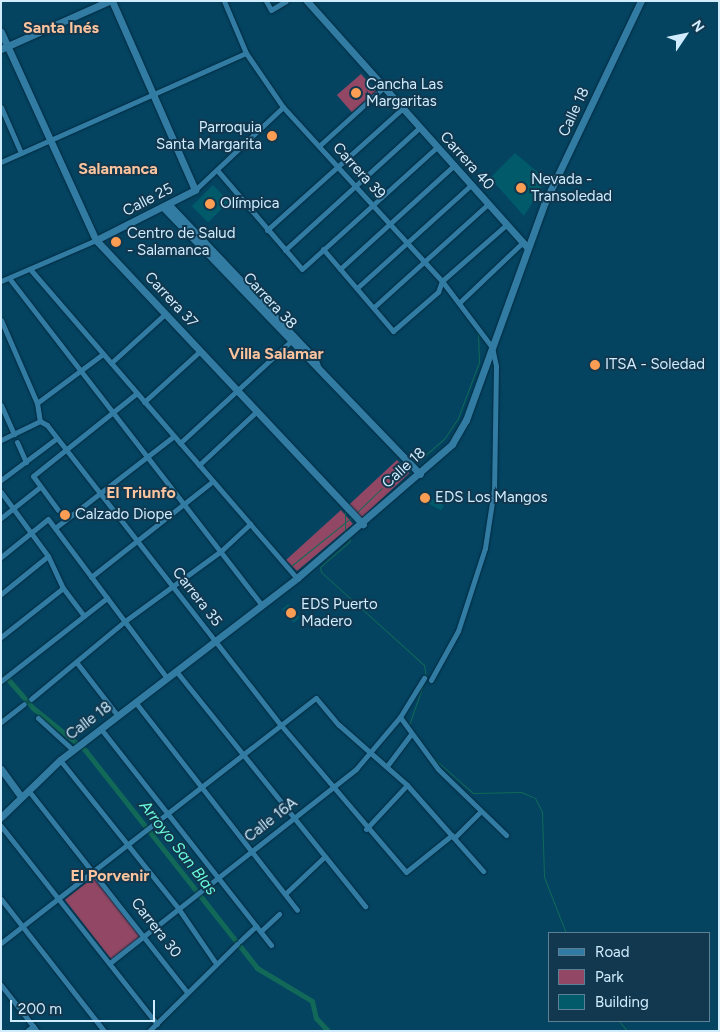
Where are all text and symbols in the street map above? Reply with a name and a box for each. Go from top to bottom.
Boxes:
north arrow [660,10,710,60]
text: N [688,17,708,36]
district label: Santa Inés [23,18,99,38]
place label: Cancha Las Margaritas [366,75,443,110]
street label: Calle 18 [555,84,593,140]
marker: Cancha Las Margaritas [350,87,362,99]
place label: Parroquia Santa Margarita [156,118,262,153]
street label: Carrera 40 [436,128,498,194]
marker: Parroquia Santa Margarita [266,130,278,142]
street label: Carrera 39 [329,139,389,203]
district label: Salamanca [78,159,158,179]
place label: Nevada - Transoledad [531,170,612,205]
street label: Calle 25 [120,180,176,220]
marker: Nevada - Transoledad [515,182,527,194]
place label: Olímpica [220,195,279,213]
marker: Olímpica [204,198,216,210]
place label: Centro de Salud - Salamanca [127,224,236,259]
marker: Centro de Salud - Salamanca [109,235,123,249]
street label: Carrera 37 [141,268,201,332]
street label: Carrera 38 [239,269,301,333]
district label: Villa Salamar [228,344,324,364]
place label: ITSA - Soledad [605,356,705,374]
marker: ITSA - Soledad [589,359,601,371]
street label: Calle 18 [379,444,429,492]
district label: El Triunfo [106,483,176,503]
place label: EDS Los Mangos [435,489,548,507]
marker: EDS Los Mangos [419,492,431,504]
place label: Calzado Diope [75,506,173,524]
marker: Calzado Diope [59,509,71,521]
street label: Carrera 35 [168,564,226,630]
place label: EDS Puerto Madero [301,595,378,630]
marker: EDS Puerto Madero [285,607,297,619]
street label: Calle 18 [63,698,115,744]
street label: Calle 16A [241,794,301,846]
water label: Arroyo San Blas [135,797,221,899]
district label: El Porvenir [71,866,149,886]
street label: Carrera 30 [127,894,185,962]
legend [548,932,710,1022]
text: Road [595,943,630,961]
text: Park [595,968,624,986]
scale bar [12,990,158,1022]
text: Building [595,993,649,1011]
text: 200 m [18,1000,62,1018]

